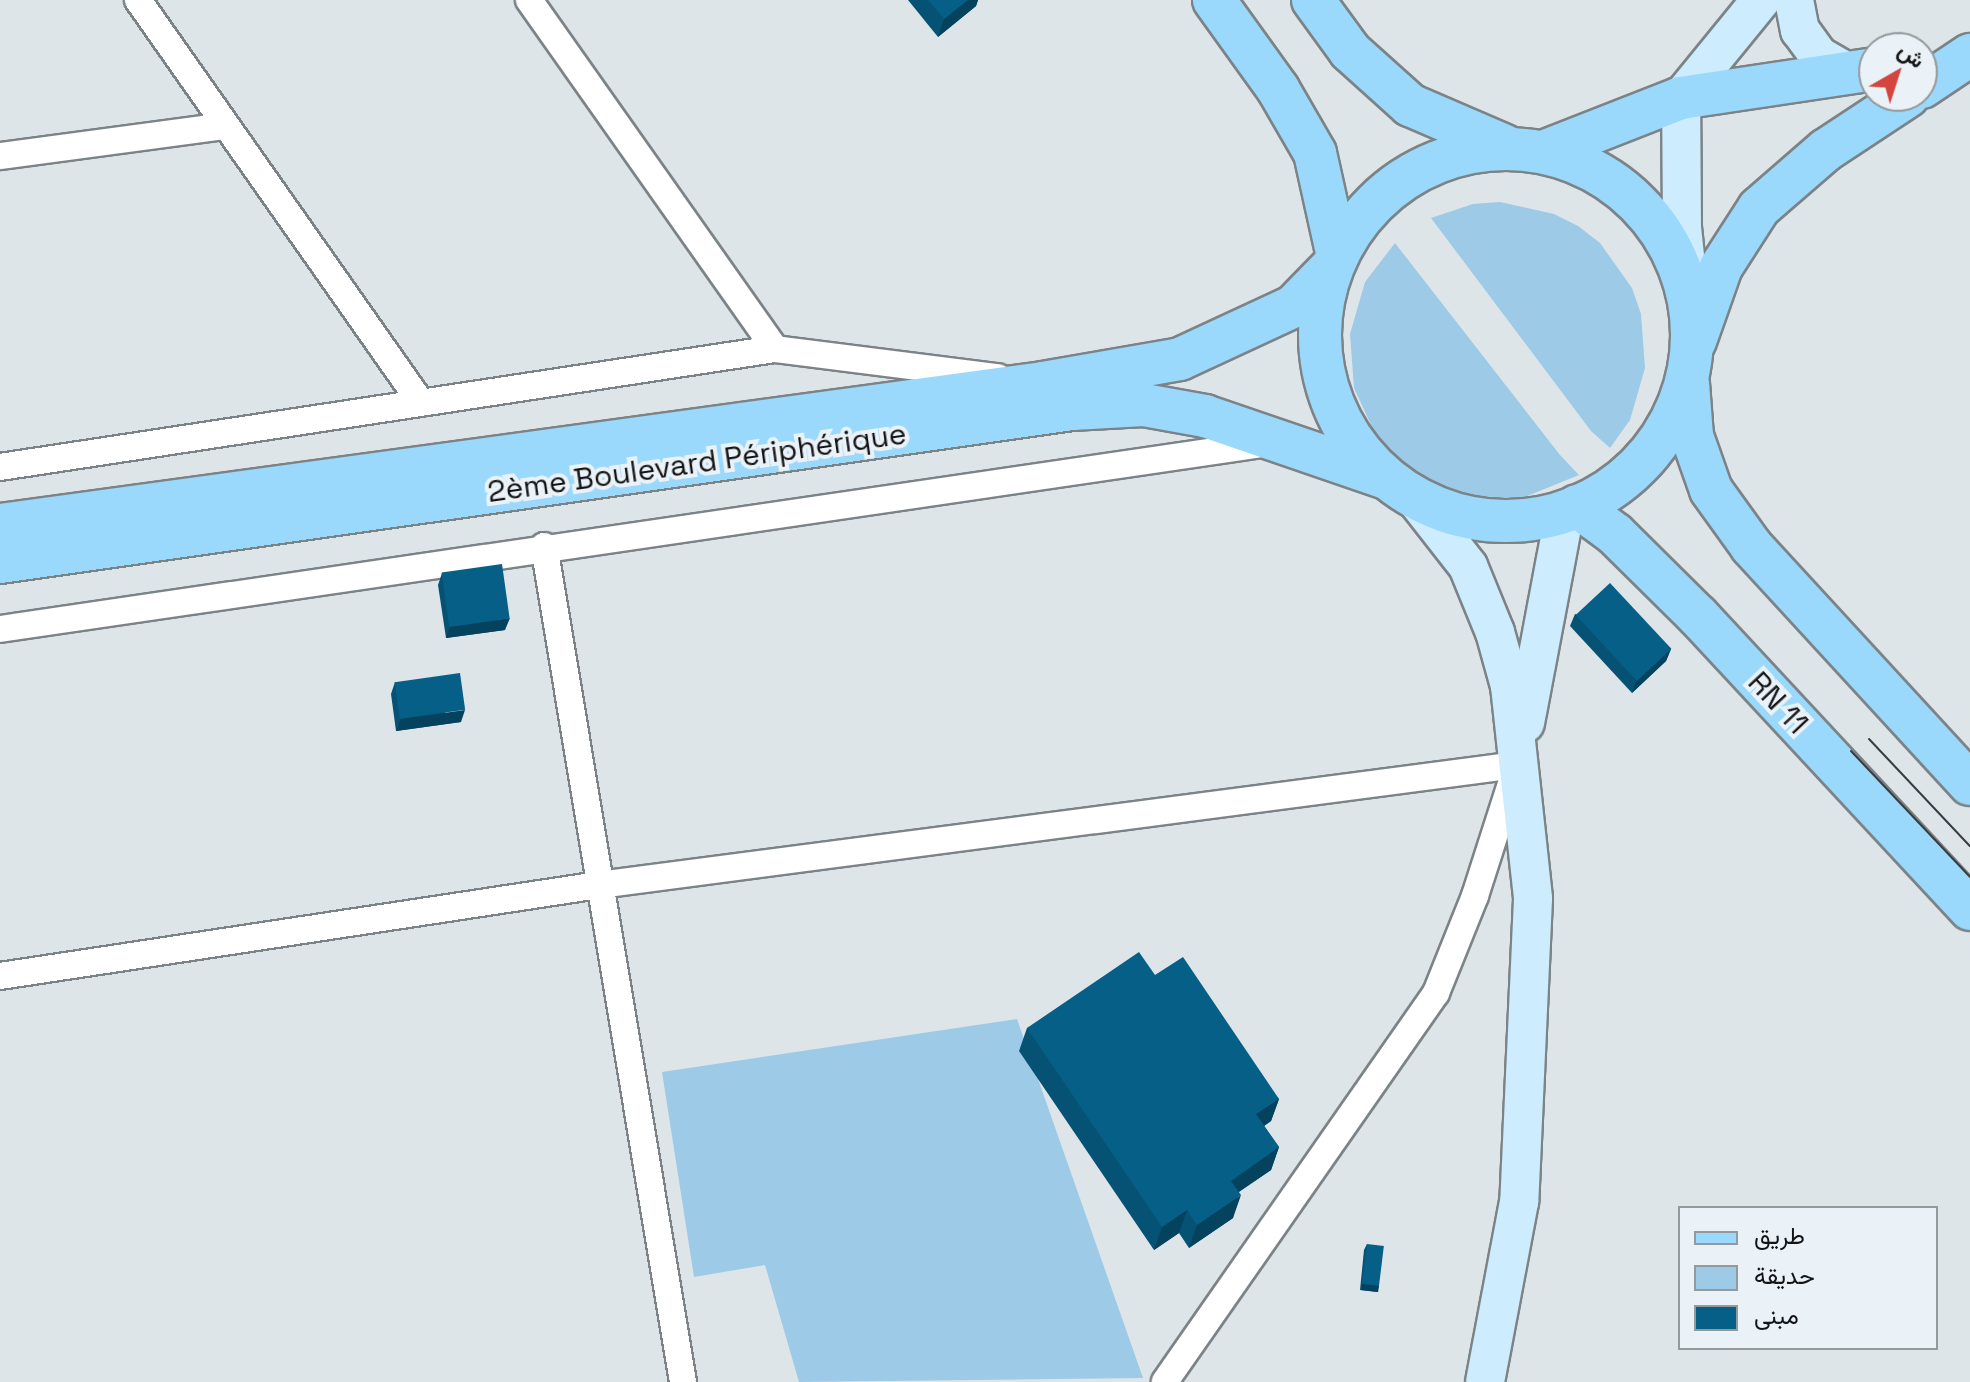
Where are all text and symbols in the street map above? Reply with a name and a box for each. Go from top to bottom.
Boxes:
north arrow [1858,32,1938,112]
text: ش [1893,36,1931,74]
street label: 2ème Boulevard Périphérique [485,416,909,510]
street label: RN 11 [1740,665,1816,741]
legend [1678,1206,1938,1350]
text: طريق [1754,1220,1805,1251]
text: حديقة [1754,1260,1815,1291]
text: مبنى [1754,1300,1799,1331]

